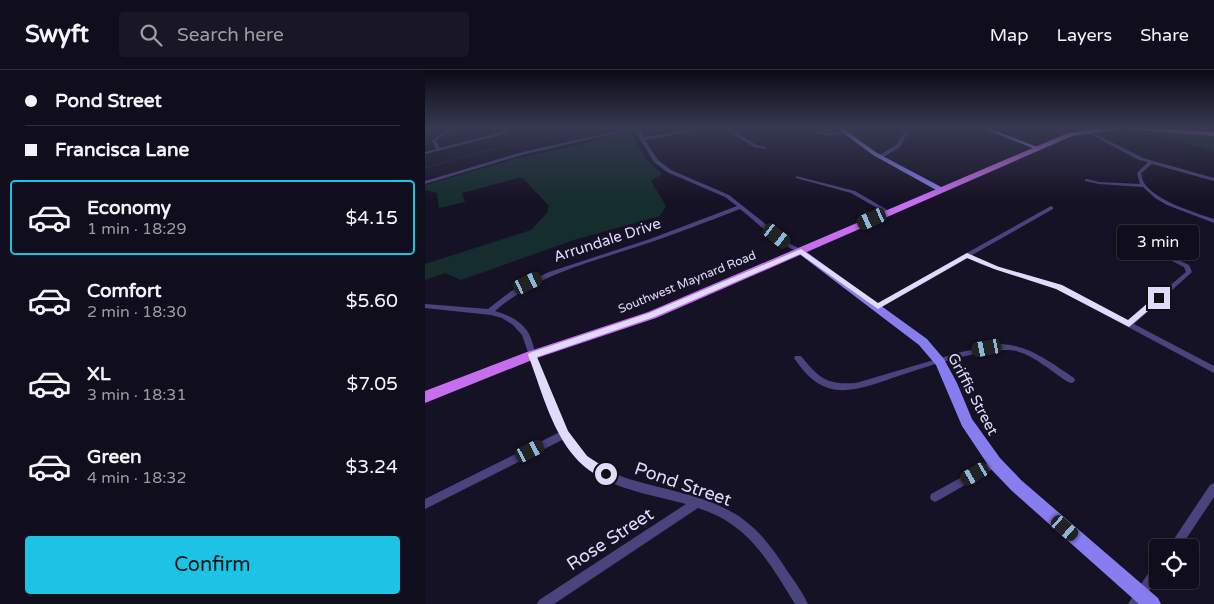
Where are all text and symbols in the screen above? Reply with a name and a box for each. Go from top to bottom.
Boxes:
search box [119,12,469,57]
text: Swyft [25,20,89,49]
icon: search [137,21,165,49]
text: Search here [177,24,284,46]
text: Map [990,24,1029,46]
text: Layers [1057,24,1112,46]
text: Share [1140,24,1189,46]
text: Pond Street [55,90,162,112]
text: Francisca Lane [55,139,189,161]
icon: car [27,195,72,240]
text: Economy [87,197,171,219]
car [855,206,888,232]
text: $4.15 [346,207,398,229]
street label: Arrundale Drive [551,214,663,266]
text: 1 min · 18:29 [87,219,186,239]
car [760,221,793,251]
callout: 3 min [1118,226,1200,260]
text: 3 min [1137,232,1179,252]
street label: Southwest Maynard Road [616,248,758,316]
car [511,270,544,296]
icon: car [27,278,72,323]
text: Comfort [87,280,161,302]
route end [1148,287,1170,309]
text: $5.60 [346,290,398,312]
text: 2 min · 18:30 [87,302,186,322]
car [970,338,1003,358]
street label: Griffis Street [944,350,1002,438]
icon: car [27,361,72,406]
text: XL [87,363,111,385]
text: $7.05 [347,373,398,395]
text: 3 min · 18:31 [87,385,186,405]
car [513,438,546,464]
icon: car [27,444,72,489]
text: Green [87,446,141,468]
text: $3.24 [346,456,398,478]
street label: Pond Street [632,457,735,511]
car [958,460,991,488]
route start [595,463,617,485]
text: 4 min · 18:32 [87,468,186,488]
street label: Rose Street [563,503,657,575]
car [1048,512,1081,544]
button: Confirm [25,536,400,594]
map controls [1149,539,1199,589]
button: locate [1149,539,1199,589]

